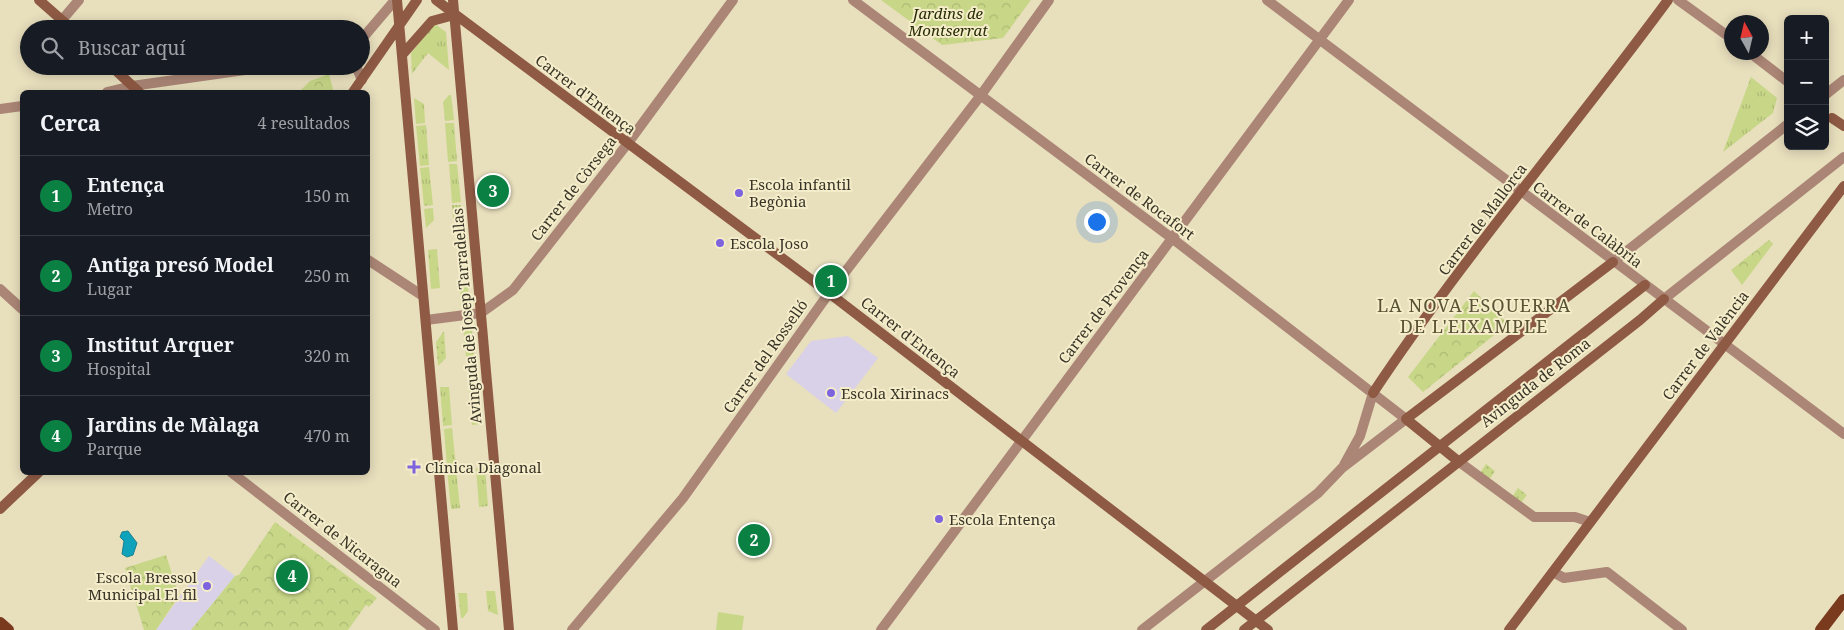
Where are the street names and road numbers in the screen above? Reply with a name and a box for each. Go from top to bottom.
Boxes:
street label: Carrer d'Entença [532,50,640,138]
street label: Carrer de Còrsega [526,131,620,245]
street label: Carrer de Rocafort [1081,148,1199,244]
street label: Carrer de Mallorca [1433,159,1531,279]
street label: Carrer de Calàbria [1529,176,1647,272]
street label: Avinguda de Josep Tarradellas [447,207,485,425]
street label: Carrer de Provença [1053,245,1153,367]
street label: Carrer de València [1657,286,1753,404]
street label: Carrer d'Entença [857,292,965,382]
street label: Carrer del Rosselló [718,295,812,417]
street label: Avinguda de Roma [1476,333,1594,431]
street label: Carrer de Nicaragua [280,486,406,592]

